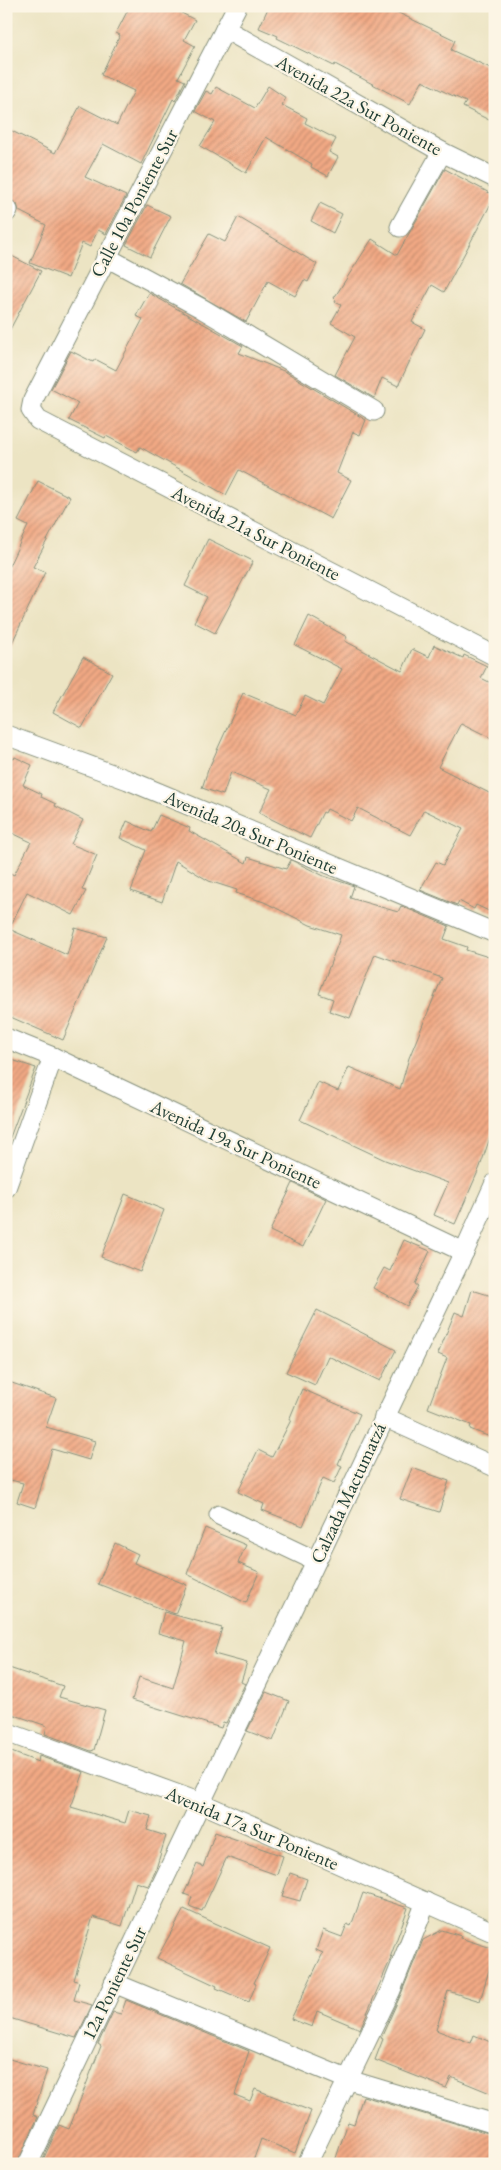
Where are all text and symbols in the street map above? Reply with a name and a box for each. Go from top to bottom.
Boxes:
street label: Avenida 22a Sur Poniente [271,49,446,161]
street label: Calle 10a Poniente Sur [84,124,184,281]
street label: Avenida 21a Sur Poniente [167,479,344,586]
street label: Avenida 20a Sur Poniente [160,784,341,880]
street label: Avenida 19a Sur Poniente [146,1093,325,1195]
street label: Calzada Mactumatzá [304,1418,392,1567]
street label: Avenida 17a Sur Poniente [161,1780,342,1876]
street label: 12a Poniente Sur [76,1922,152,2044]

